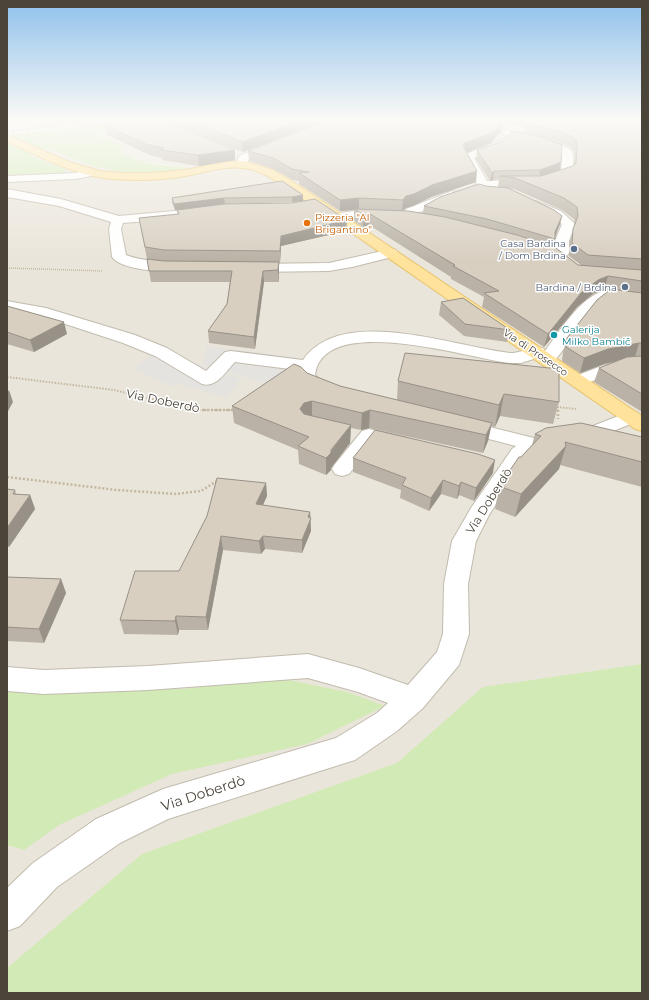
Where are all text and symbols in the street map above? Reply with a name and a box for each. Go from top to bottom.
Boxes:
place label: Pizzeria "Al Brigantino" [315,211,372,236]
marker: Pizzeria "Al Brigantino" [302,218,312,228]
place label: Casa Bardina / Dom Brdina [498,237,566,262]
marker: Casa Bardina / Dom Brdina [569,244,579,254]
place label: Bardina / Brdina [535,281,617,294]
marker: Bardina / Brdina [620,282,630,292]
place label: Galerija Milko Bambič [562,323,631,348]
street label: Via di Prosecco [501,326,571,379]
marker: Galerija Milko Bambič [549,330,559,340]
street label: Via Doberdò [125,385,201,416]
street label: Via Doberdò [462,465,515,536]
street label: Via Doberdò [159,771,247,815]

